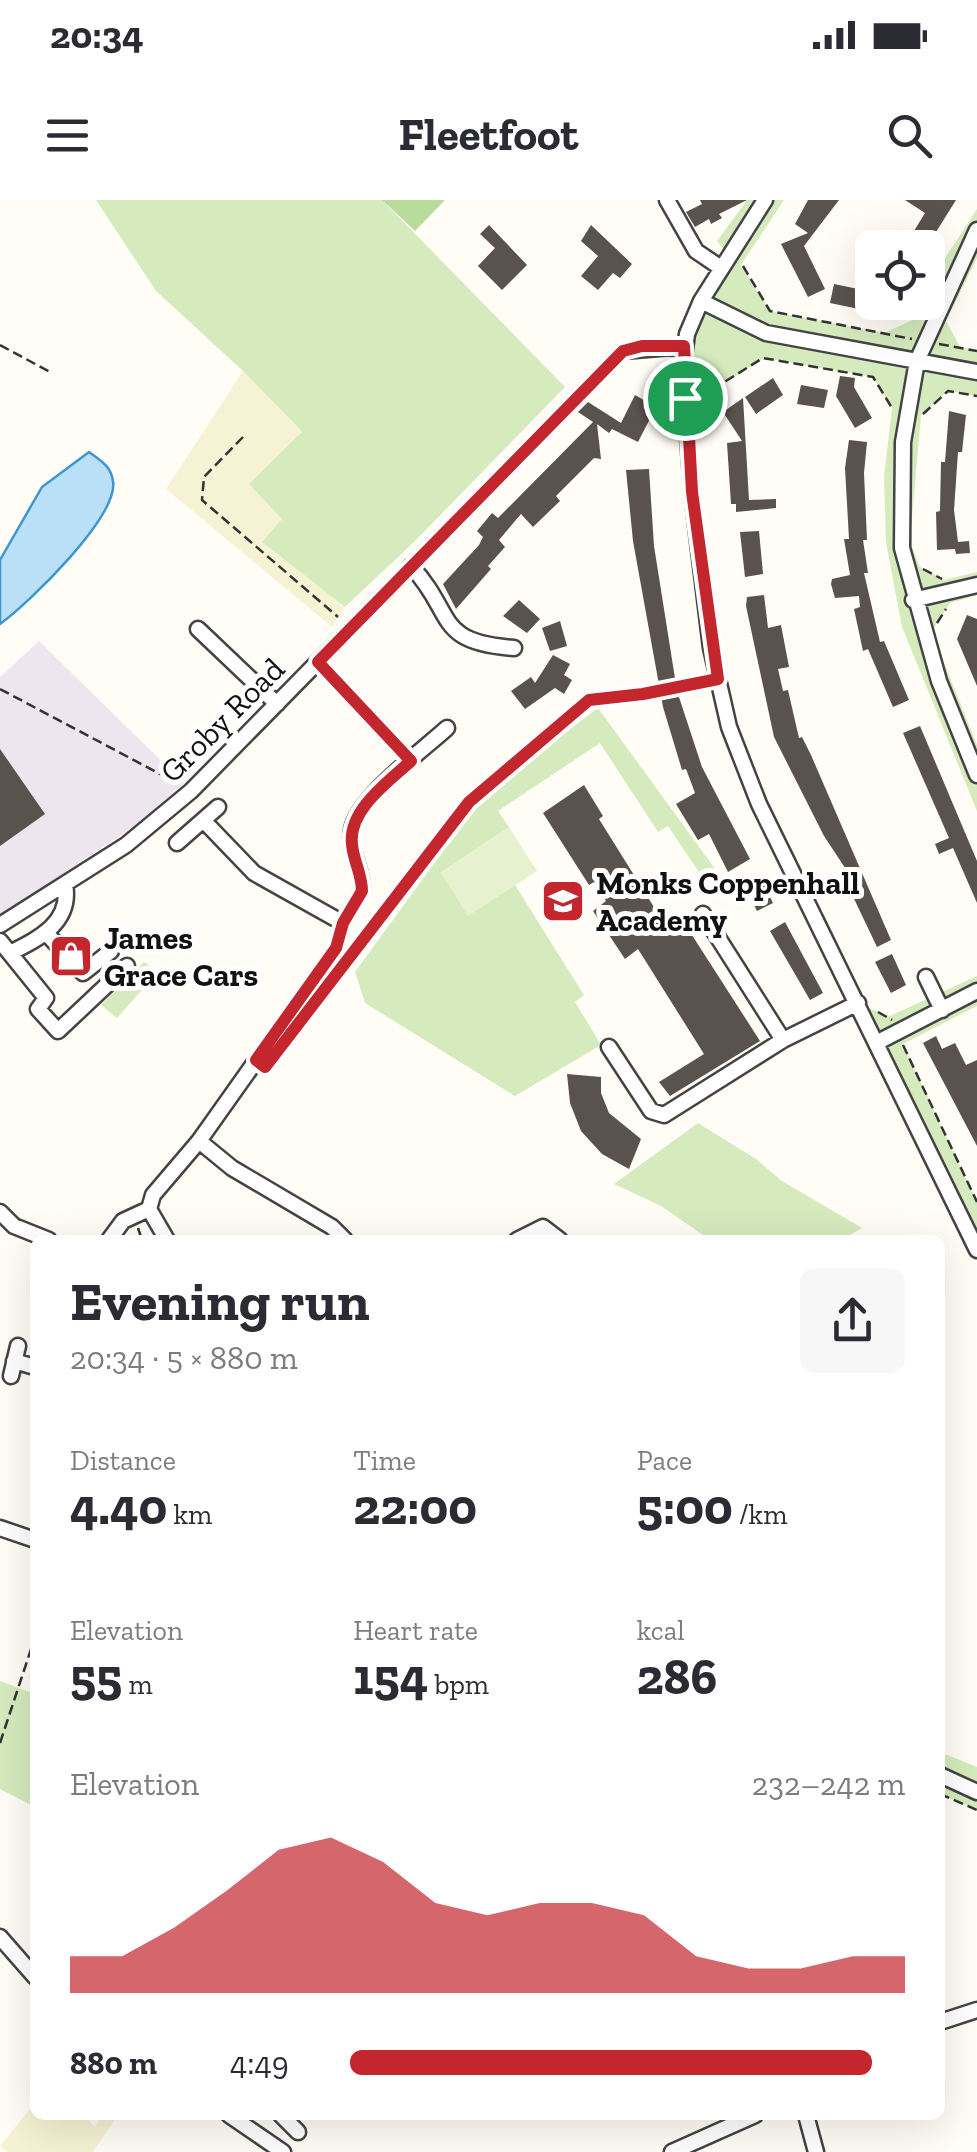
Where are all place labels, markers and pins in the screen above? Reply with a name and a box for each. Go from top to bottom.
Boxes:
pin [643,356,728,441]
place label: Monks Coppenhall Academy [596,864,860,939]
school or university icon: Monks Coppenhall Academy [540,878,586,924]
place label: James Grace Cars [104,919,258,994]
shop icon: James Grace Cars [48,933,94,979]

